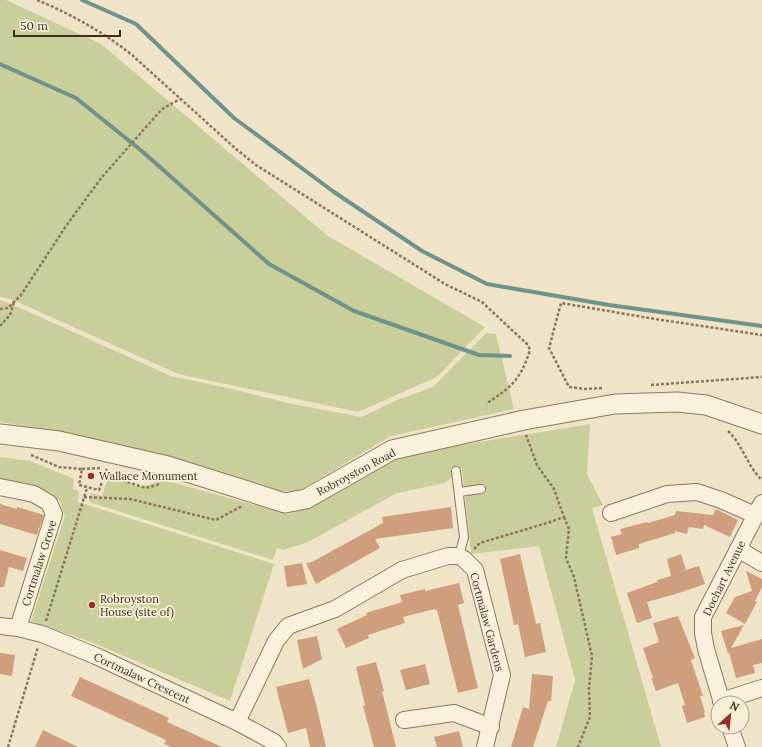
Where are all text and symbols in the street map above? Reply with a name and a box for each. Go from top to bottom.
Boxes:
scale bar [14,12,120,38]
text: 50 m [20,18,48,33]
street label: Robroyston Road [314,445,398,499]
place label: Wallace Monument [99,469,199,483]
marker: Wallace Monument [86,471,96,481]
street label: Cortmalaw Grove [18,518,60,608]
street label: Dochart Avenue [700,538,748,618]
street label: Cortmalaw Gardens [467,571,507,673]
place label: Robroyston House (site of) [100,592,174,620]
marker: Robroyston House (site of) [87,600,97,610]
street label: Cortmalaw Crescent [91,649,193,707]
north arrow [710,695,750,735]
text: N [728,698,742,714]

